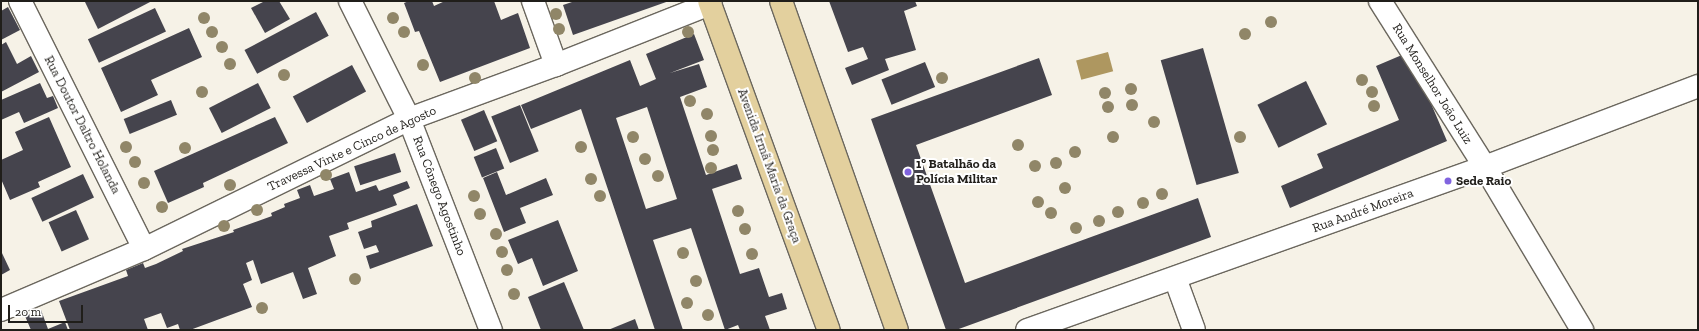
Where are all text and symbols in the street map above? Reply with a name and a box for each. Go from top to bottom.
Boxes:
street label: Rua Monselhor João Luiz [1388,21,1476,147]
street label: Rua Doutor Daltro Holanda [40,53,124,197]
street label: Avenida Irmã Maria da Graça [734,87,804,245]
street label: Travessa Vinte e Cinco de Agosto [265,103,439,195]
street label: Rua Cônego Agostinho [409,134,469,258]
place label: 1º Batalhão da Polícia Militar [916,157,998,188]
marker: 1º Batalhão da Polícia Militar [903,167,913,177]
place label: Sede Raio [1456,173,1511,189]
marker: Sede Raio [1443,176,1453,186]
street label: Rua André Moreira [1310,185,1416,237]
scale bar [10,297,85,323]
text: 20 m [15,305,41,319]

